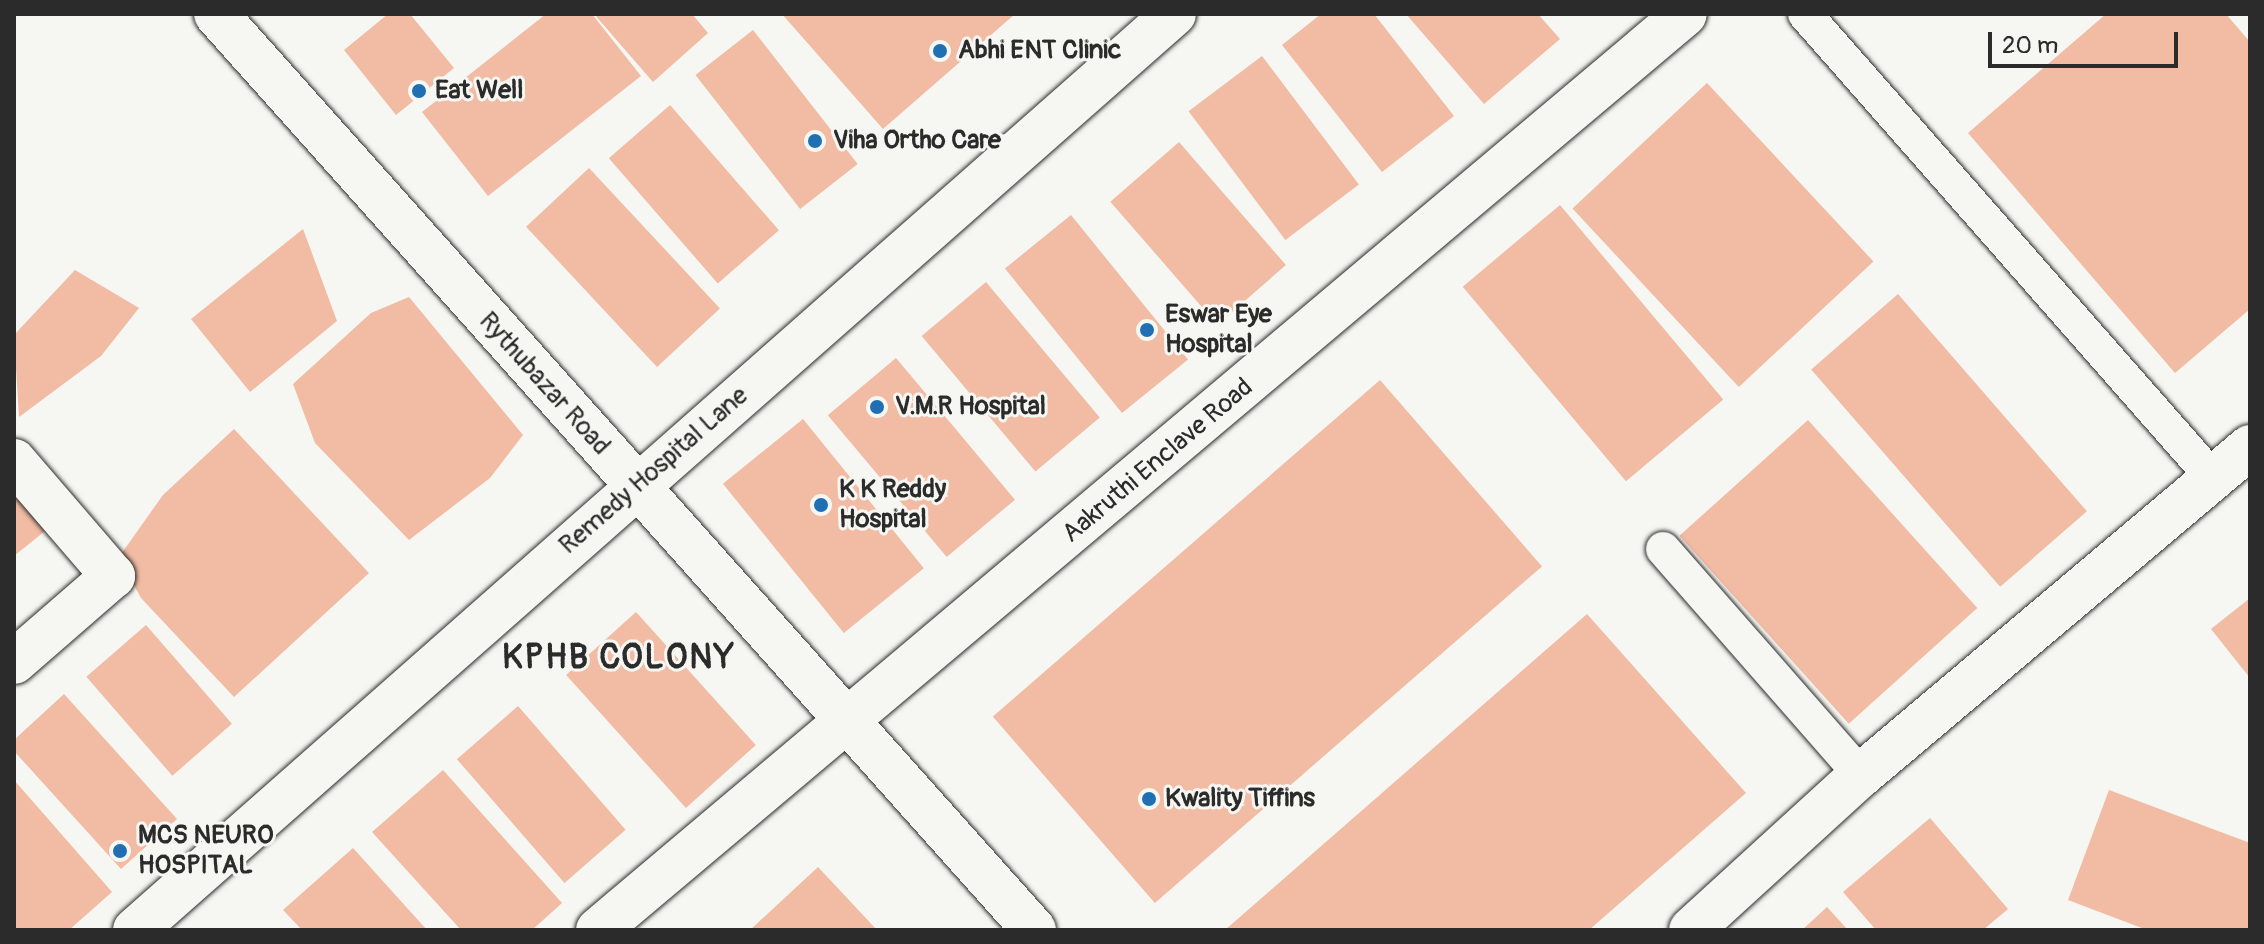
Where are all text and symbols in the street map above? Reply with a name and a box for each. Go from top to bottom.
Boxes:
scale bar [1992,16,2182,66]
text: 20 m [2002,31,2058,60]
place label: Abhi ENT Clinic [958,35,1121,67]
marker: Abhi ENT Clinic [929,40,951,62]
place label: Eat Well [435,75,523,107]
marker: Eat Well [410,82,428,100]
place label: Viha Ortho Care [833,125,1001,157]
marker: Viha Ortho Care [804,130,826,152]
place label: Eswar Eye Hospital [1165,299,1272,360]
street label: Rythubazar Road [472,306,616,462]
marker: Eswar Eye Hospital [1136,319,1158,341]
street label: Aakruthi Enclave Road [1056,372,1260,550]
street label: Remedy Hospital Lane [553,381,755,561]
place label: V.M.R Hospital [895,391,1046,423]
marker: V.M.R Hospital [866,396,888,418]
place label: K K Reddy Hospital [839,474,946,536]
marker: K K Reddy Hospital [810,494,832,516]
district label: KPHB COLONY [502,638,736,678]
place label: Kwality Tiffins [1165,783,1315,815]
marker: Kwality Tiffins [1140,790,1158,808]
place label: MCS NEURO HOSPITAL [138,820,273,882]
marker: MCS NEURO HOSPITAL [109,840,131,862]

